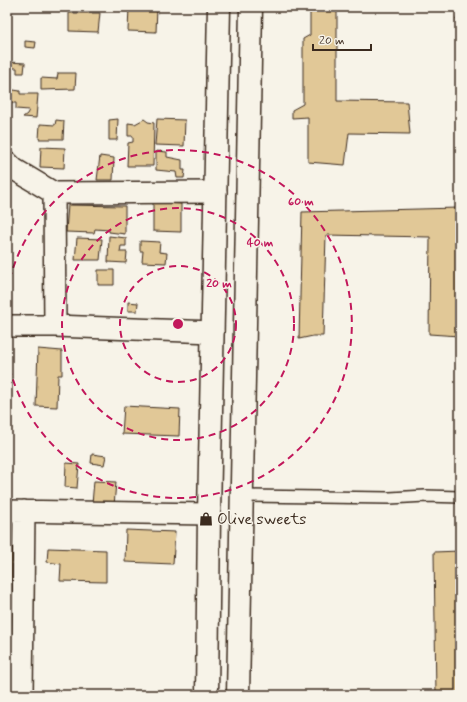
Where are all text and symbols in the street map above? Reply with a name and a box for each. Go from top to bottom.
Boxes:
scale bar [313,26,371,52]
text: 20 m [319,33,345,49]
text: 60 m [288,194,314,210]
text: 40 m [247,235,274,251]
text: 20 m [206,276,232,292]
centre of rings [171,317,185,331]
place label: Olive sweets [217,509,307,530]
shop icon: Olive sweets [198,511,214,527]

